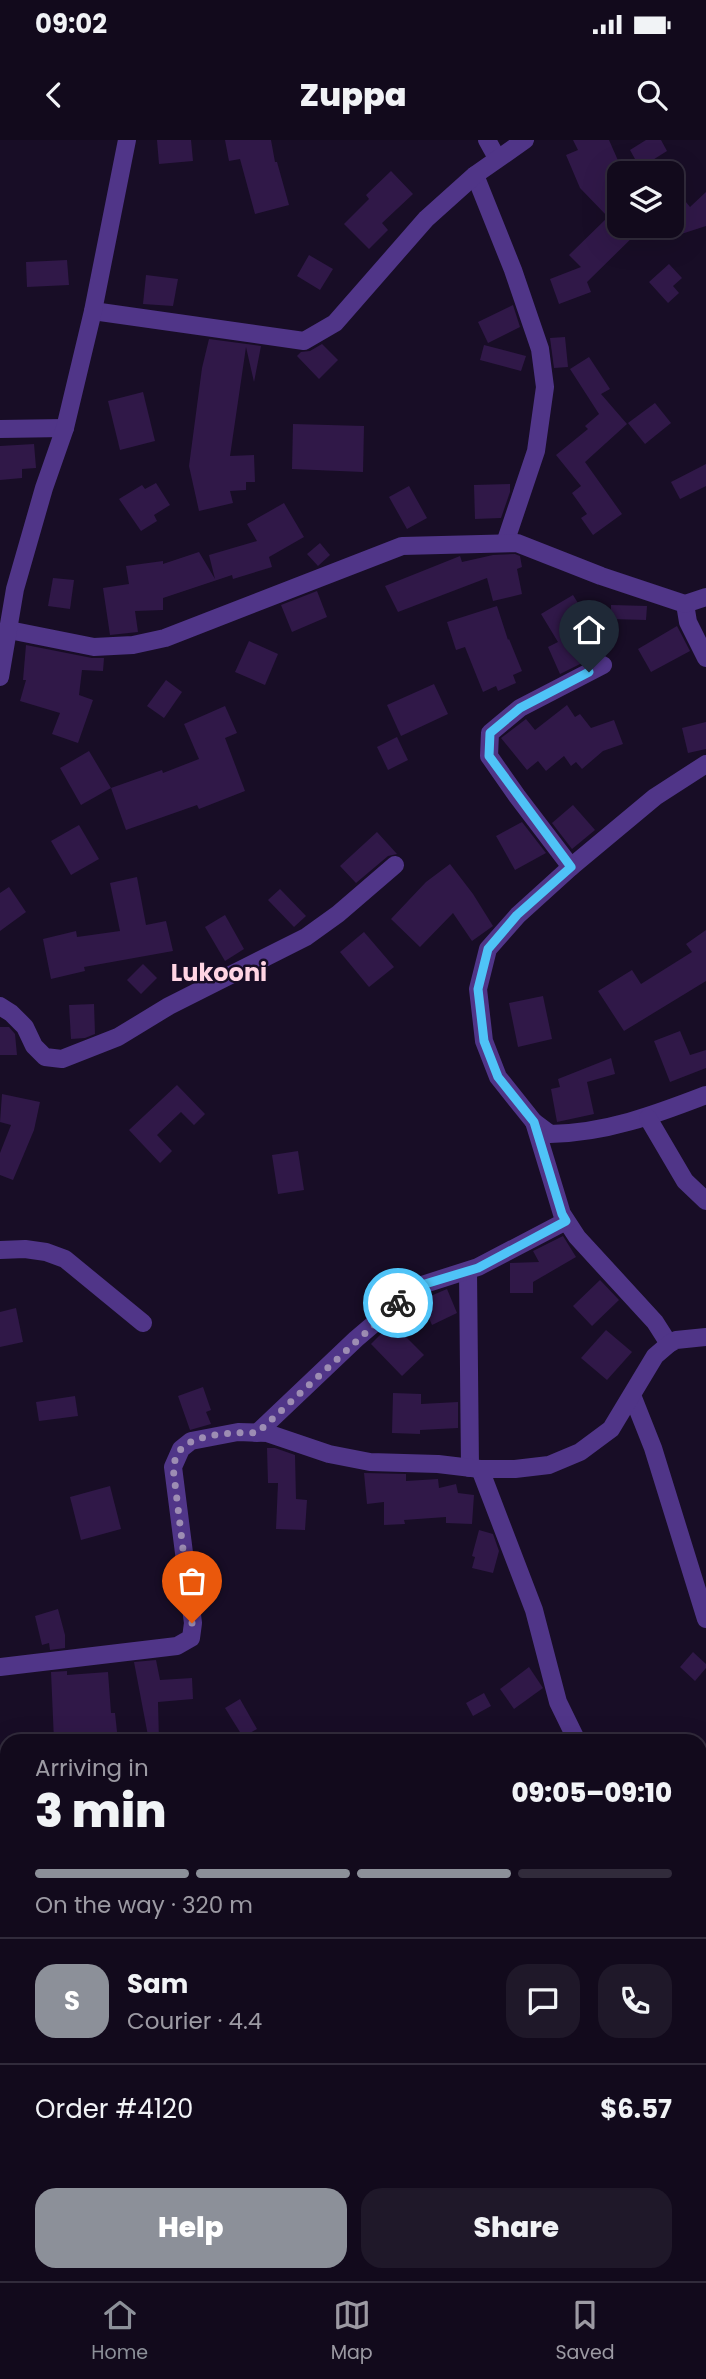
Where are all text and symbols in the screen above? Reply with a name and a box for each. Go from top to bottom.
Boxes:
text: 09:02 [35,6,107,42]
text: Zuppa [300,72,406,117]
icon: back [35,76,73,114]
icon: search [633,76,671,114]
map controls [607,161,684,238]
button: layers [607,161,684,238]
pin [559,600,619,672]
icon: home [570,611,608,649]
district label: Lukooni [171,956,267,989]
courier [363,1268,433,1338]
icon: bike [379,1284,417,1322]
pin [162,1551,222,1623]
icon: bag [173,1562,211,1600]
text: Arriving in [35,1752,149,1784]
text: 09:05–09:10 [511,1775,672,1811]
text: 3 min [35,1779,167,1843]
text: On the way · 320 m [35,1889,253,1921]
button: chat [506,1964,580,2038]
button: phone [598,1964,672,2038]
text: Sam [127,1966,188,2002]
text: S [64,1983,80,2019]
text: Courier · 4.4 [127,2005,262,2037]
text: Order #4120 [35,2091,193,2127]
text: $6.57 [600,2091,672,2127]
button: Help [35,2188,347,2268]
button: Share [361,2188,672,2268]
tab: Home [91,2296,148,2367]
tab: Map [331,2296,373,2367]
tab: Saved [555,2296,615,2367]

